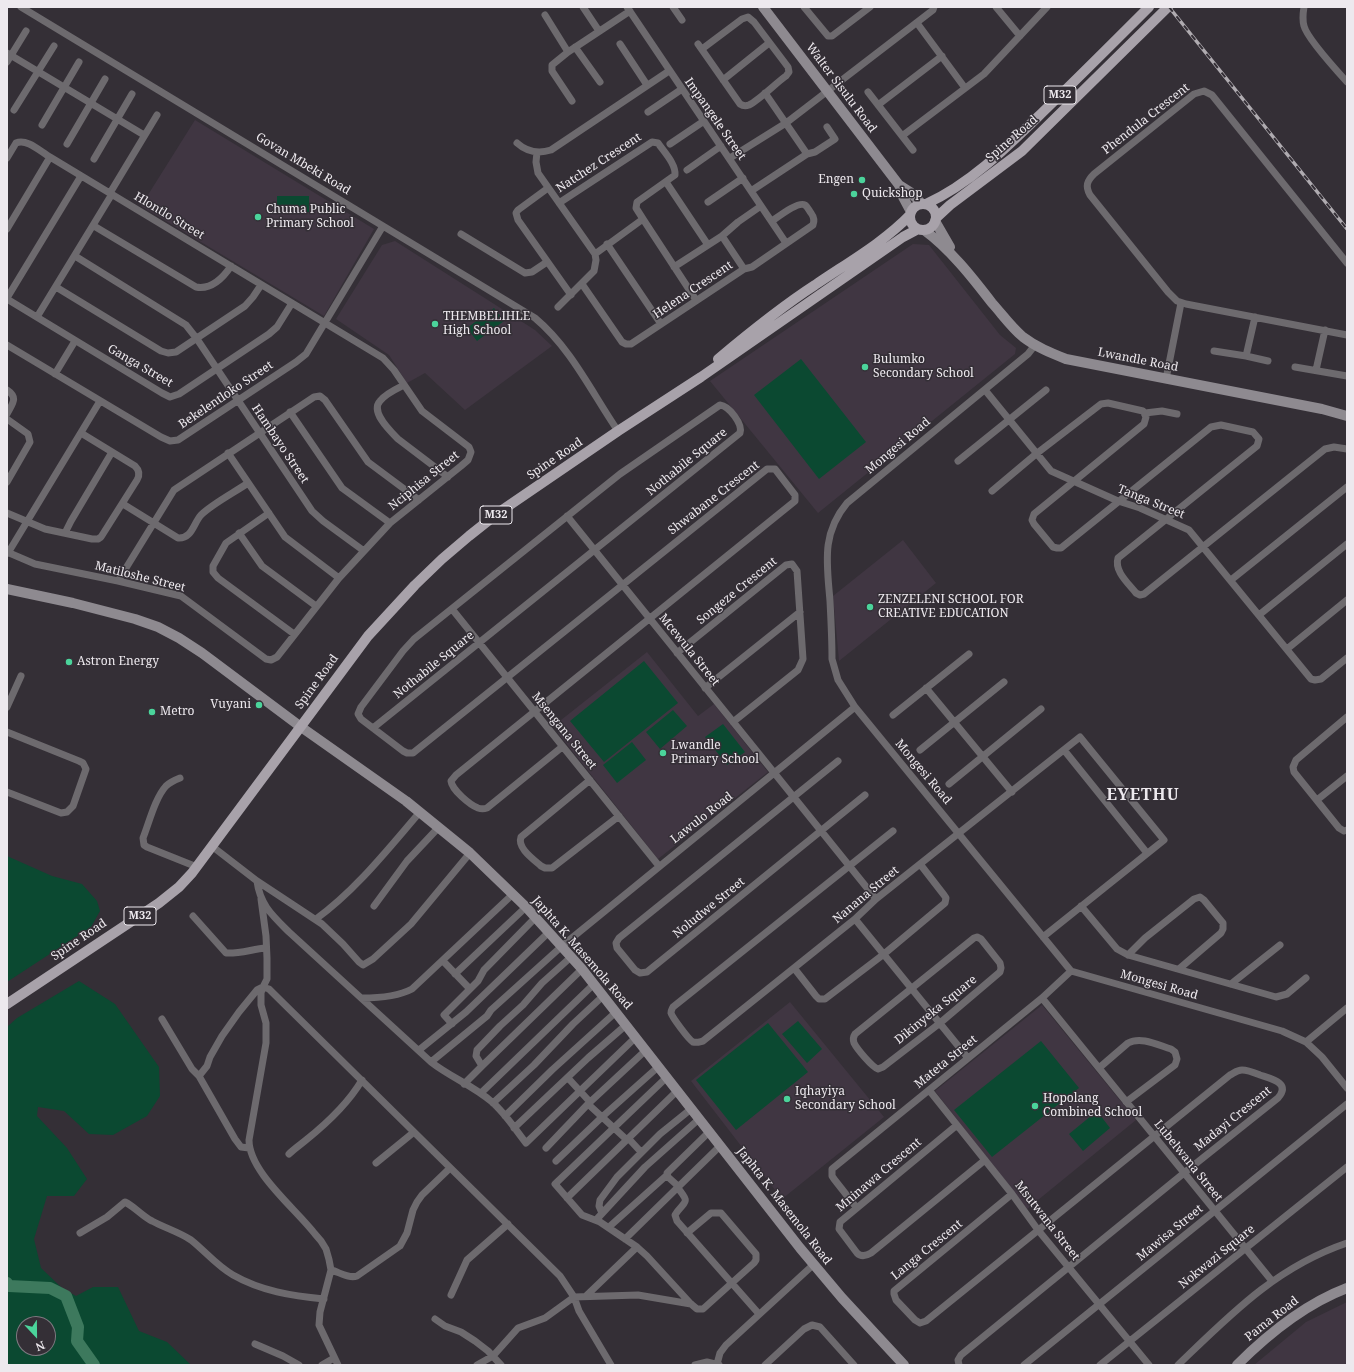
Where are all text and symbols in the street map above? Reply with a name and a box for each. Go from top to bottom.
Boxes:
street label: Walter Sisulu Road [803,40,879,136]
street label: Impangele Street [681,75,749,163]
street label: Phendula Crescent [1100,80,1192,158]
road number: M32 [1044,86,1076,104]
street label: Spine Road [983,113,1041,165]
street label: Govan Mbeki Road [253,130,353,198]
street label: Natchez Crescent [554,130,644,196]
place label: Engen [818,173,854,187]
marker: Engen [857,175,867,185]
place label: Quickshop [862,187,923,201]
street label: Hlontlo Street [131,189,207,243]
marker: Quickshop [849,189,859,199]
place label: Chuma Public Primary School [266,203,354,231]
marker: Chuma Public Primary School [253,212,263,222]
street label: Helena Crescent [650,258,736,322]
place label: THEMBELIHLE High School [443,310,530,338]
marker: THEMBELIHLE High School [430,319,440,329]
street label: Ganga Street [105,342,175,390]
street label: Lwandle Road [1097,345,1179,375]
place label: Bulumko Secondary School [873,353,974,381]
street label: Bekelentloko Street [176,358,276,432]
marker: Bulumko Secondary School [860,362,870,372]
street label: Hambayo Street [248,402,312,486]
street label: Mongesi Road [863,415,933,477]
street label: Nothabile Square [644,425,730,499]
street label: Spine Road [524,435,586,483]
street label: Nciphisa Street [386,448,462,514]
street label: Shwabane Crescent [666,458,762,538]
street label: Tanga Street [1115,482,1187,522]
road number: M32 [480,506,512,524]
street label: Songeze Crescent [694,554,780,628]
street label: Matiloshe Street [93,559,187,595]
place label: ZENZELENI SCHOOL FOR CREATIVE EDUCATION [878,593,1024,621]
marker: ZENZELENI SCHOOL FOR CREATIVE EDUCATION [865,602,875,612]
street label: Mcewula Street [656,611,722,689]
street label: Nothabile Square [391,628,477,702]
street label: Spine Road [292,652,342,712]
place label: Astron Energy [77,655,159,669]
marker: Astron Energy [64,657,74,667]
street label: Msengana Street [528,690,600,772]
place label: Vuyani [210,698,251,712]
marker: Vuyani [254,700,264,710]
place label: Metro [160,705,194,719]
marker: Metro [147,707,157,717]
street label: Mongesi Road [892,737,954,807]
place label: Lwandle Primary School [671,739,759,767]
marker: Lwandle Primary School [658,748,668,758]
district label: EYETHU [1106,785,1180,805]
street label: Lawulo Road [668,789,736,847]
street label: Nanana Street [830,863,902,927]
street label: Noludwe Street [670,875,748,941]
street label: Japhta K. Masemola Road [529,893,635,1013]
road number: M32 [124,907,156,925]
street label: Spine Road [48,916,110,964]
street label: Mongesi Road [1119,967,1199,1003]
street label: Dikinyeka Square [892,973,980,1047]
street label: Mateta Street [912,1032,980,1092]
street label: Madayi Crescent [1192,1084,1274,1154]
place label: Iqhayiya Secondary School [795,1085,896,1113]
place label: Hopolang Combined School [1043,1092,1142,1120]
marker: Iqhayiya Secondary School [782,1094,792,1104]
marker: Hopolang Combined School [1030,1101,1040,1111]
street label: Lubelwana Street [1151,1117,1225,1205]
street label: Mninawa Crescent [834,1135,924,1215]
street label: Japhta K. Masemola Road [734,1144,834,1268]
street label: Msutwana Street [1012,1178,1082,1264]
street label: Mawisa Street [1134,1202,1206,1264]
street label: Langa Crescent [888,1217,966,1283]
street label: Nokwazi Square [1176,1222,1258,1292]
street label: Pama Road [1242,1294,1302,1344]
north arrow [16,1316,56,1356]
text: N [33,1338,47,1355]

